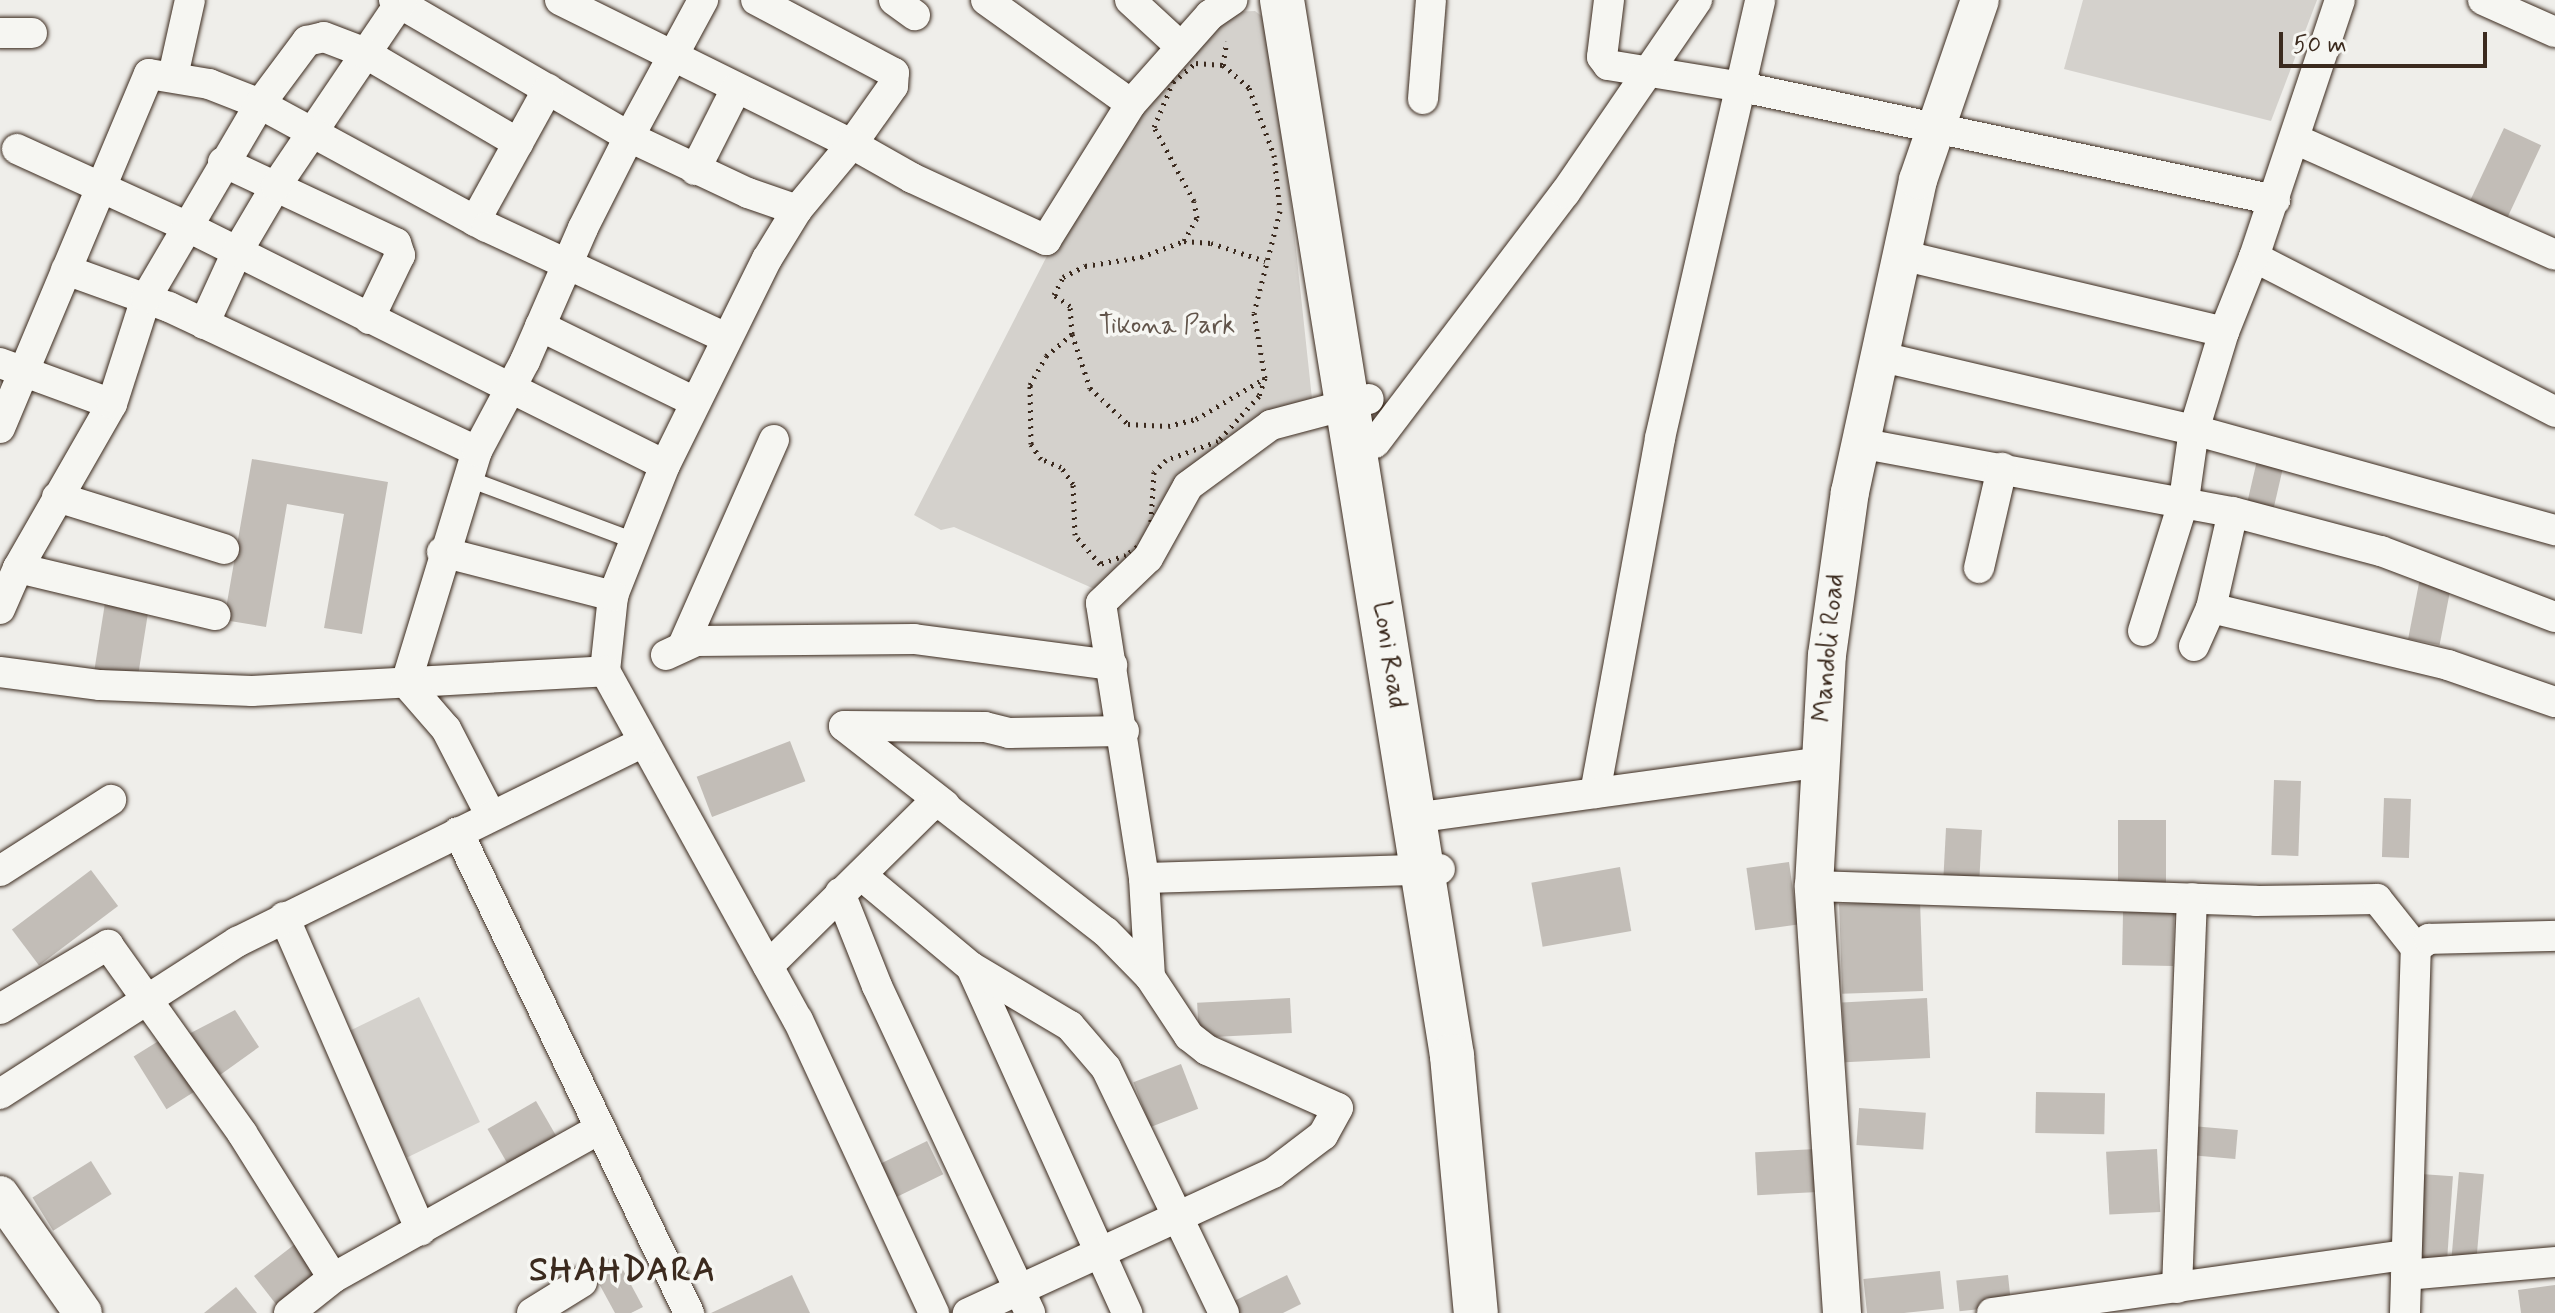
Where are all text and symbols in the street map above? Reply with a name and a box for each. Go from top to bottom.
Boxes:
scale bar [2283,16,2491,66]
text: 50 m [2293,30,2347,61]
park label: Tikona Park [1099,311,1235,343]
street label: Mandoli Road [1808,572,1852,724]
street label: Loni Road [1364,600,1412,710]
district label: SHAHDARA [531,1251,715,1291]

